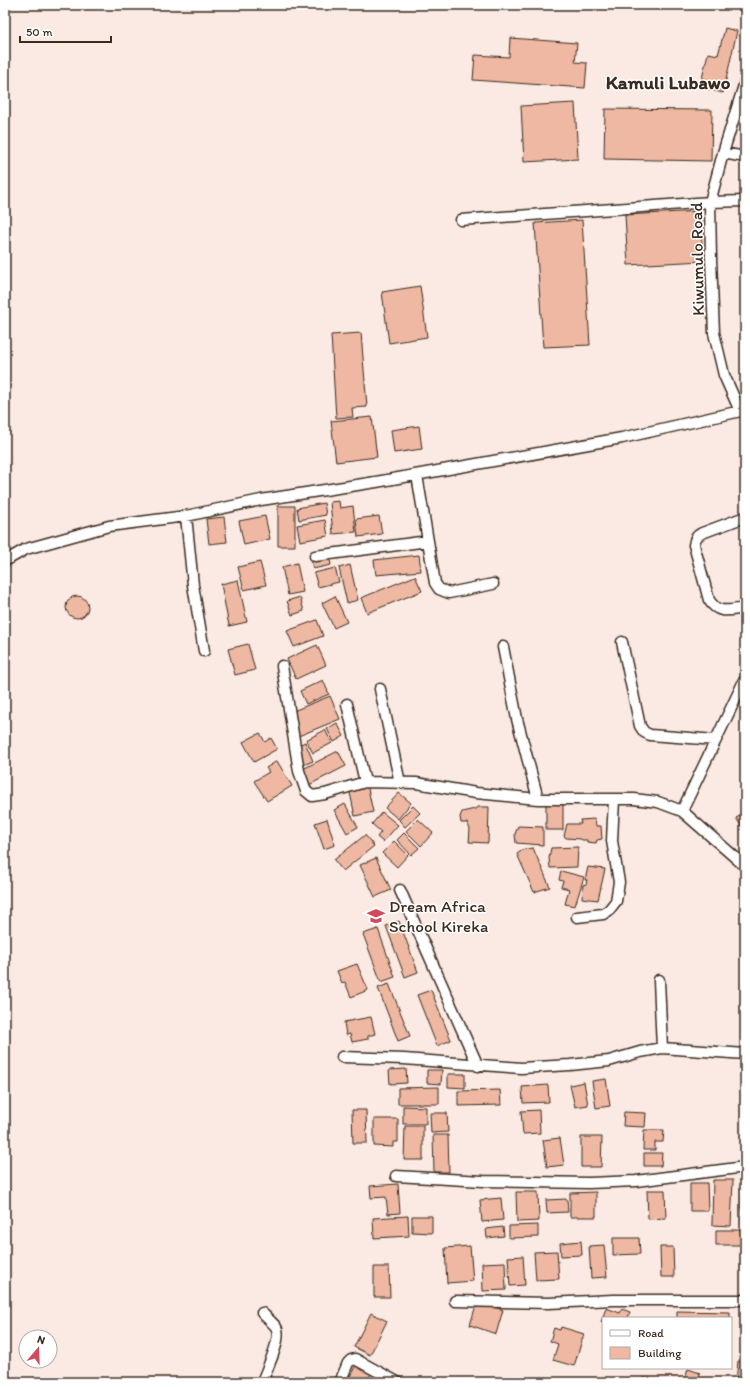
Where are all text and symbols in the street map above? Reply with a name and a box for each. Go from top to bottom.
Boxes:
scale bar [20,18,111,44]
text: 50 m [26,25,52,39]
district label: Kamuli Lubawo [606,71,731,94]
street label: Kiwumulo Road [686,201,708,316]
place label: Dream Africa School Kireka [389,896,488,936]
school or university icon: Dream Africa School Kireka [366,906,386,926]
legend [602,1317,732,1369]
text: Road [638,1326,664,1340]
north arrow [18,1329,58,1369]
text: N [35,1333,47,1347]
text: Building [638,1346,682,1360]

